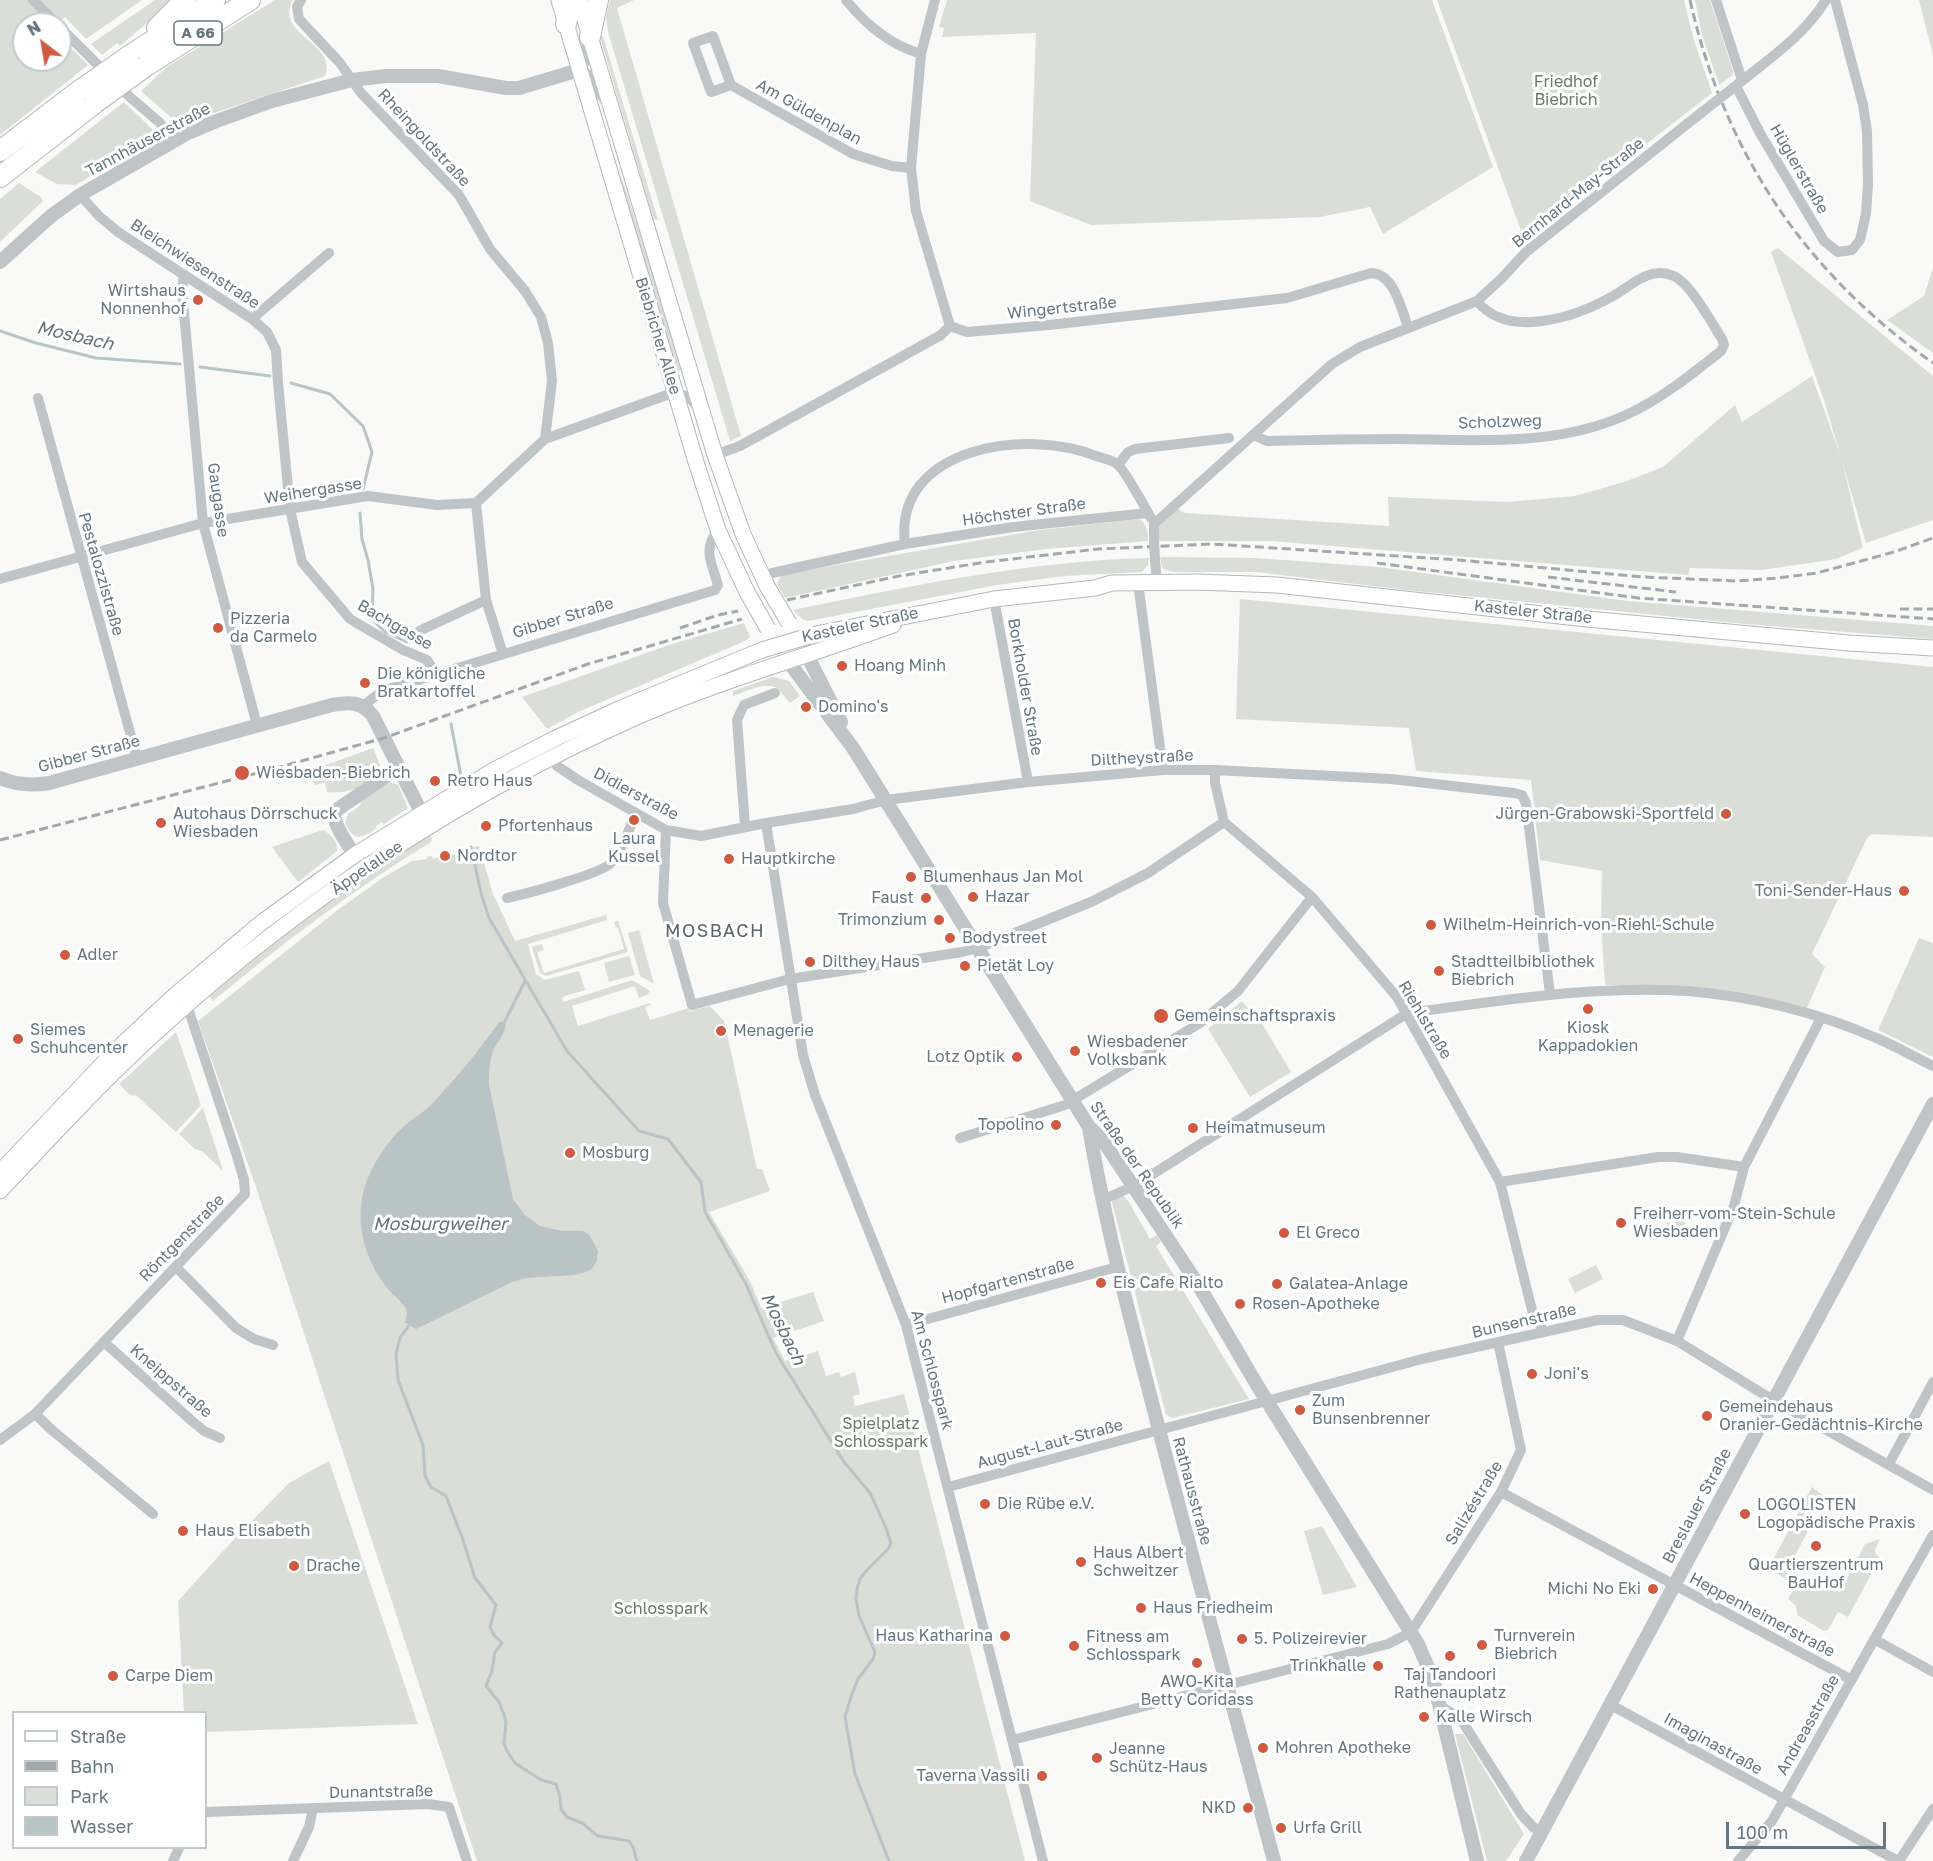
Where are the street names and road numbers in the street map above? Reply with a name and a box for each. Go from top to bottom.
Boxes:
road number: A 66 [174,21,222,45]
street label: Am Güldenplan [753,75,865,149]
street label: Rheingoldstraße [374,85,474,191]
street label: Tannhäuserstraße [82,99,214,181]
street label: Hüglerstraße [1766,121,1832,217]
street label: Bernhard-May-Straße [1508,134,1648,252]
street label: Bleichwiesenstraße [127,215,263,313]
street label: Biebricher Allee [631,275,685,397]
street label: Wingertstraße [1006,293,1118,323]
street label: Scholzweg [1458,411,1542,433]
street label: Gaugasse [203,461,233,539]
street label: Weihergasse [263,474,363,508]
street label: Höchster Straße [961,494,1087,530]
street label: Pestalozzistraße [74,510,128,638]
street label: Gibber Straße [510,594,616,642]
street label: Bachgasse [354,596,436,654]
street label: Kasteler Straße [1473,596,1593,628]
street label: Kasteler Straße [800,603,920,647]
street label: Borkholder Straße [1003,617,1047,757]
street label: Gibber Straße [36,731,142,777]
street label: Diltheystraße [1090,746,1194,770]
street label: Didierstraße [590,764,682,824]
street label: Äppelallee [327,837,407,899]
street label: Riehlstraße [1394,977,1456,1063]
street label: Straße der Republik [1086,1098,1188,1232]
street label: Röntgenstraße [136,1190,228,1286]
street label: Hopfgartenstraße [940,1254,1076,1308]
street label: Bunsenstraße [1470,1300,1578,1342]
street label: Am Schlosspark [907,1308,957,1432]
street label: Kneippstraße [126,1340,216,1422]
street label: August-Laut-Straße [975,1415,1125,1473]
street label: Rathausstraße [1168,1435,1216,1547]
street label: Breslauer Straße [1658,1445,1736,1567]
street label: Salizéstraße [1441,1457,1507,1549]
street label: Heppenheimerstraße [1686,1569,1838,1661]
street label: Andreasstraße [1772,1671,1844,1779]
street label: Imaginastraße [1660,1709,1766,1779]
street label: Dunantstraße [329,1781,433,1803]

